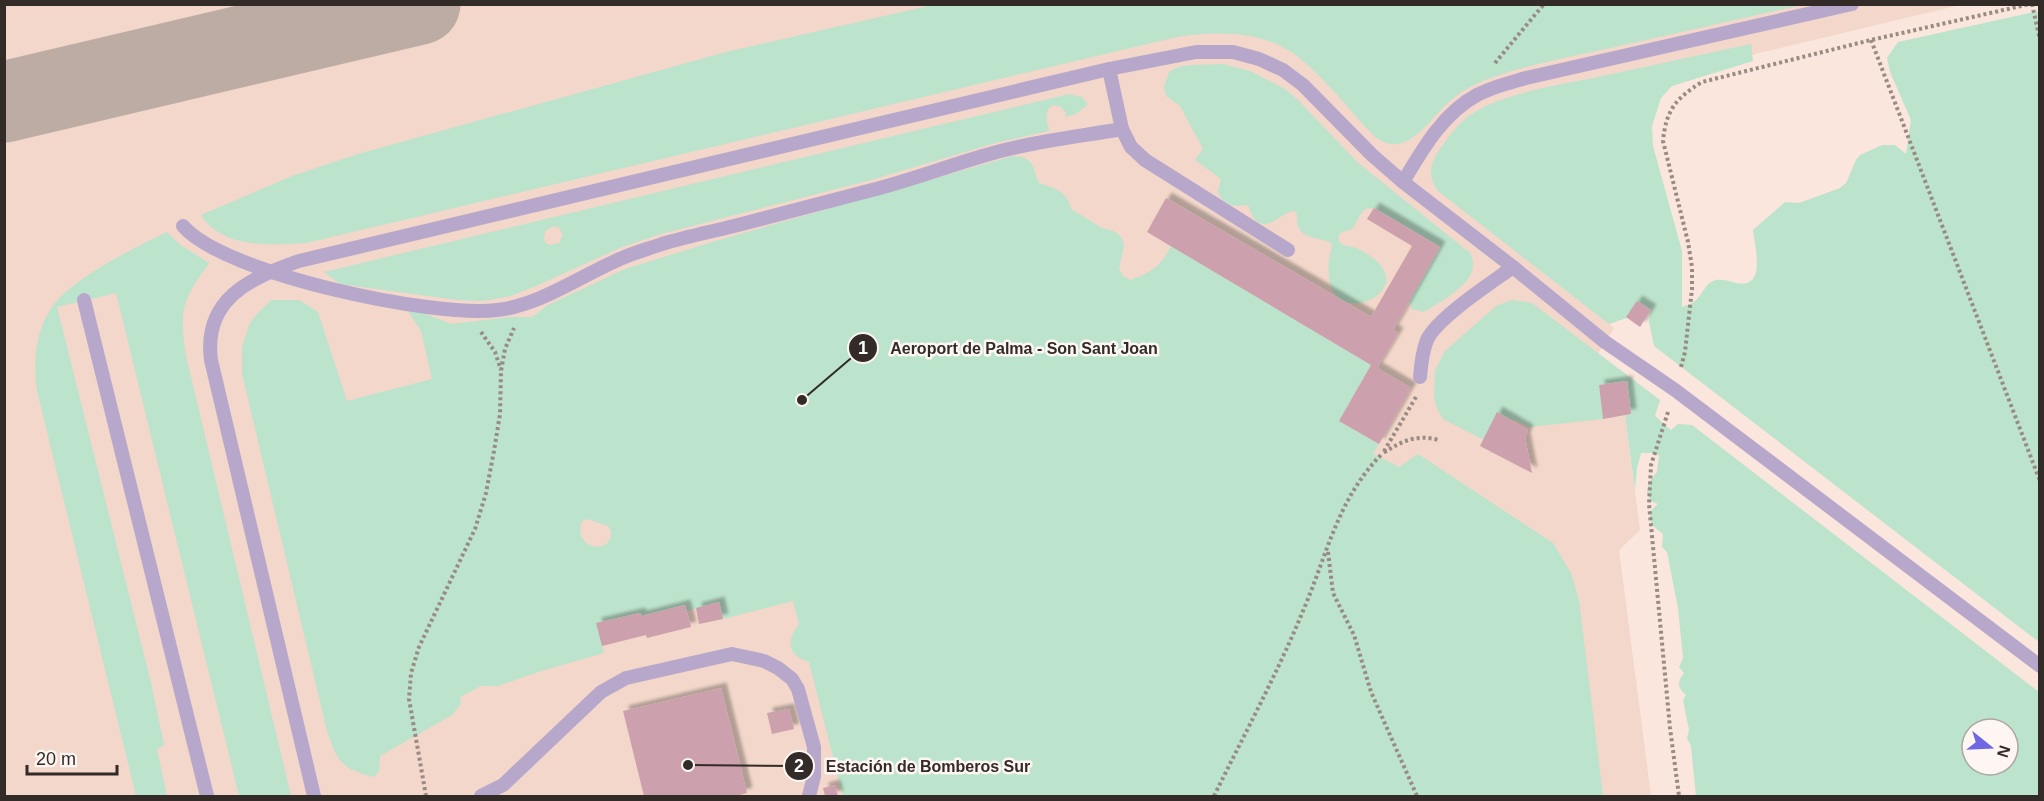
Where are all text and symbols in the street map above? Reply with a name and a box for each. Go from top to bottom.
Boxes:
callout: Aeroport de Palma - Son Sant Joan [848,331,1170,365]
text: 1 [858,338,868,358]
text: Aeroport de Palma - Son Sant Joan [890,340,1158,357]
north arrow [1960,717,2020,777]
scale bar [27,738,117,776]
text: N [1994,743,2014,760]
text: 20 m [36,749,76,769]
callout: Estación de Bomberos Sur [784,749,1042,783]
text: 2 [794,756,804,776]
text: Estación de Bomberos Sur [826,758,1030,775]

